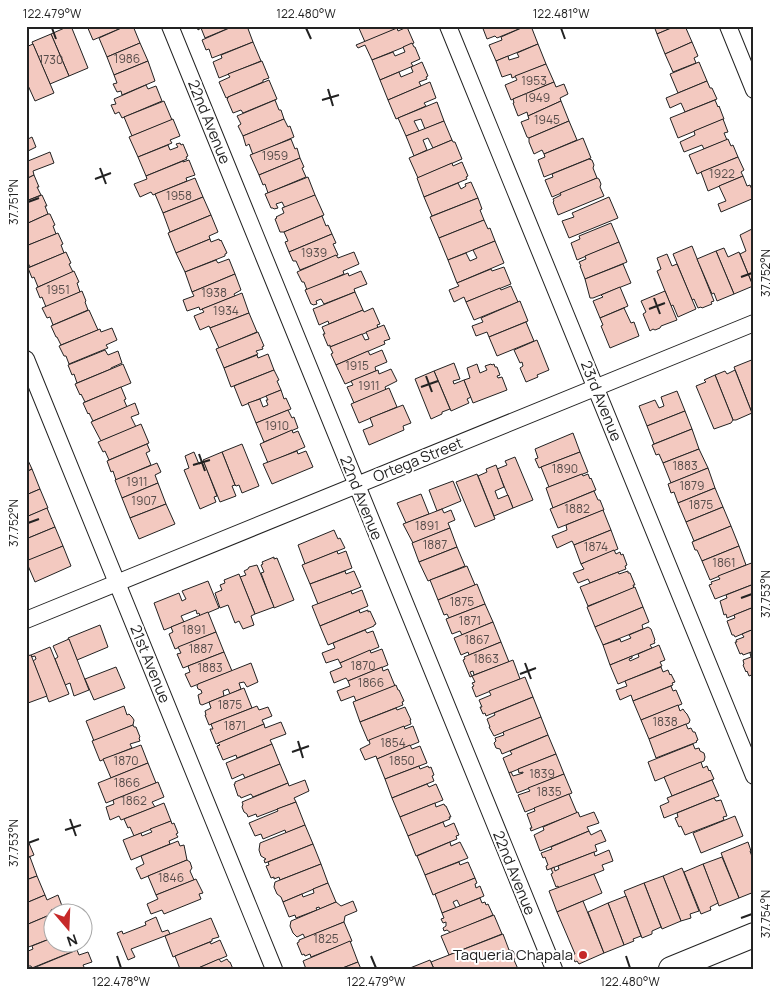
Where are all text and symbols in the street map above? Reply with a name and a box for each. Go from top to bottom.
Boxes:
text: 122.479°W [23,5,82,22]
text: 122.480°W [276,5,336,22]
text: 122.481°W [533,5,590,22]
house number: 1986 [114,50,140,67]
house number: 1730 [39,51,63,68]
house number: 1953 [521,72,547,89]
street label: 22nd Avenue [183,77,236,167]
house number: 1949 [524,89,550,106]
house number: 1945 [534,111,560,128]
house number: 1959 [262,147,288,164]
house number: 1922 [709,165,735,182]
text: 37.751°N [5,179,22,225]
house number: 1958 [166,187,192,204]
house number: 1939 [301,244,327,261]
text: 37.752°N [757,249,774,297]
house number: 1951 [46,281,70,298]
house number: 1938 [201,284,227,301]
house number: 1934 [213,302,239,319]
house number: 1915 [345,357,369,374]
street label: 23rd Avenue [576,357,627,445]
house number: 1911 [358,377,380,394]
house number: 1910 [265,417,289,434]
street label: Ortega Street [370,432,466,487]
street label: 22nd Avenue [335,453,388,543]
house number: 1883 [672,457,698,474]
house number: 1890 [552,460,578,477]
house number: 1911 [126,473,148,490]
house number: 1879 [679,477,705,494]
house number: 1907 [131,492,157,509]
house number: 1875 [689,496,713,513]
text: 37.752°N [5,499,22,547]
house number: 1882 [564,500,590,517]
house number: 1891 [415,517,439,534]
house number: 1887 [423,536,447,553]
house number: 1874 [584,538,608,555]
house number: 1861 [712,554,736,571]
text: 37.753°N [757,570,774,618]
house number: 1875 [450,593,474,610]
house number: 1871 [459,612,481,629]
house number: 1891 [182,621,206,638]
street label: 21st Avenue [125,622,176,706]
house number: 1867 [464,631,490,648]
house number: 1887 [189,640,213,657]
house number: 1863 [473,650,499,667]
house number: 1870 [351,657,376,674]
house number: 1883 [197,659,223,676]
house number: 1866 [358,674,384,691]
house number: 1875 [218,696,242,713]
house number: 1838 [652,713,678,730]
house number: 1871 [224,717,246,734]
house number: 1854 [380,734,406,751]
house number: 1870 [114,752,139,769]
house number: 1850 [389,752,415,769]
house number: 1839 [529,765,555,782]
house number: 1866 [114,774,140,791]
house number: 1835 [536,783,562,800]
house number: 1862 [121,792,147,809]
text: 37.753°N [5,819,22,867]
street label: 22nd Avenue [488,828,541,918]
house number: 1846 [158,869,184,886]
text: 37.754°N [757,890,774,938]
north arrow [42,902,92,952]
text: N [65,930,80,951]
house number: 1825 [313,930,339,947]
place label: Taqueria Chapala [453,944,573,965]
marker: Taqueria Chapala [577,949,589,961]
text: 122.478°W [92,973,151,990]
text: 122.479°W [347,973,406,990]
text: 122.480°W [600,973,660,990]

